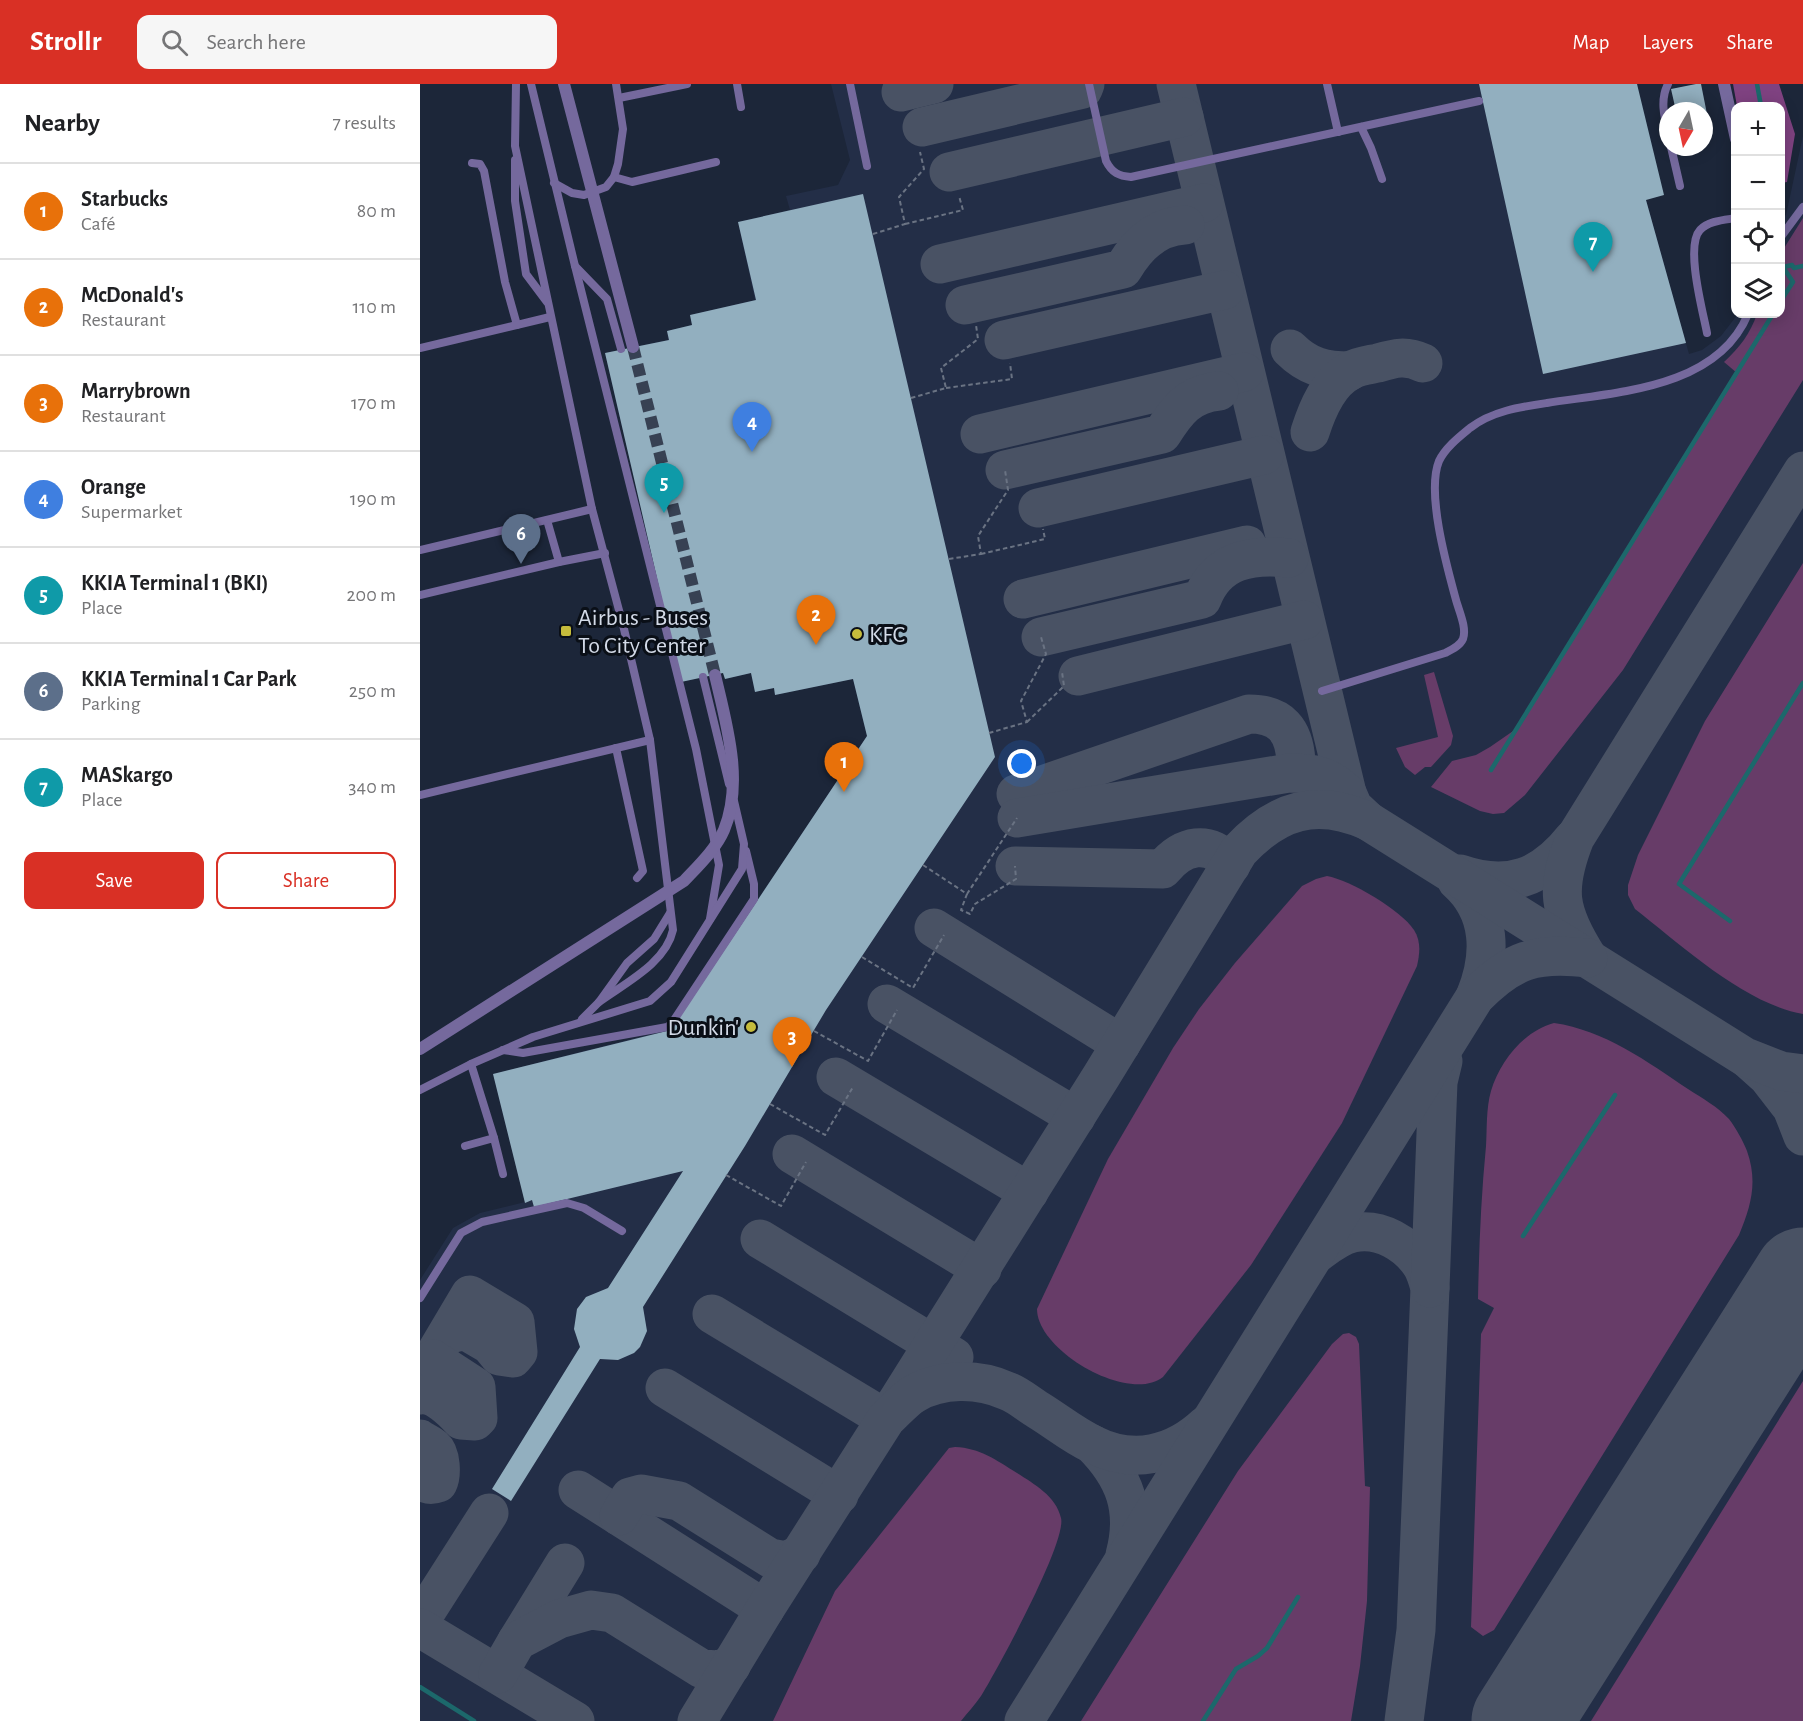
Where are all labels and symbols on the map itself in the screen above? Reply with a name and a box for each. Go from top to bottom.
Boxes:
north arrow [1659,102,1713,156]
pin: 7 [1574,222,1612,272]
pin: 4 [732,402,772,452]
pin: 5 [644,464,684,513]
pin: 6 [502,514,540,564]
pin: 2 [796,596,836,645]
place label: Airbus - Buses To City Center [578,606,708,658]
place label: KFC [869,623,905,647]
marker: Airbus - Buses To City Center [559,624,573,638]
marker: KFC [850,627,864,641]
pin: 1 [824,742,864,792]
your location [1007,749,1036,778]
place label: Dunkin' [668,1016,739,1040]
pin: 3 [772,1018,812,1067]
marker: Dunkin' [744,1020,758,1034]

